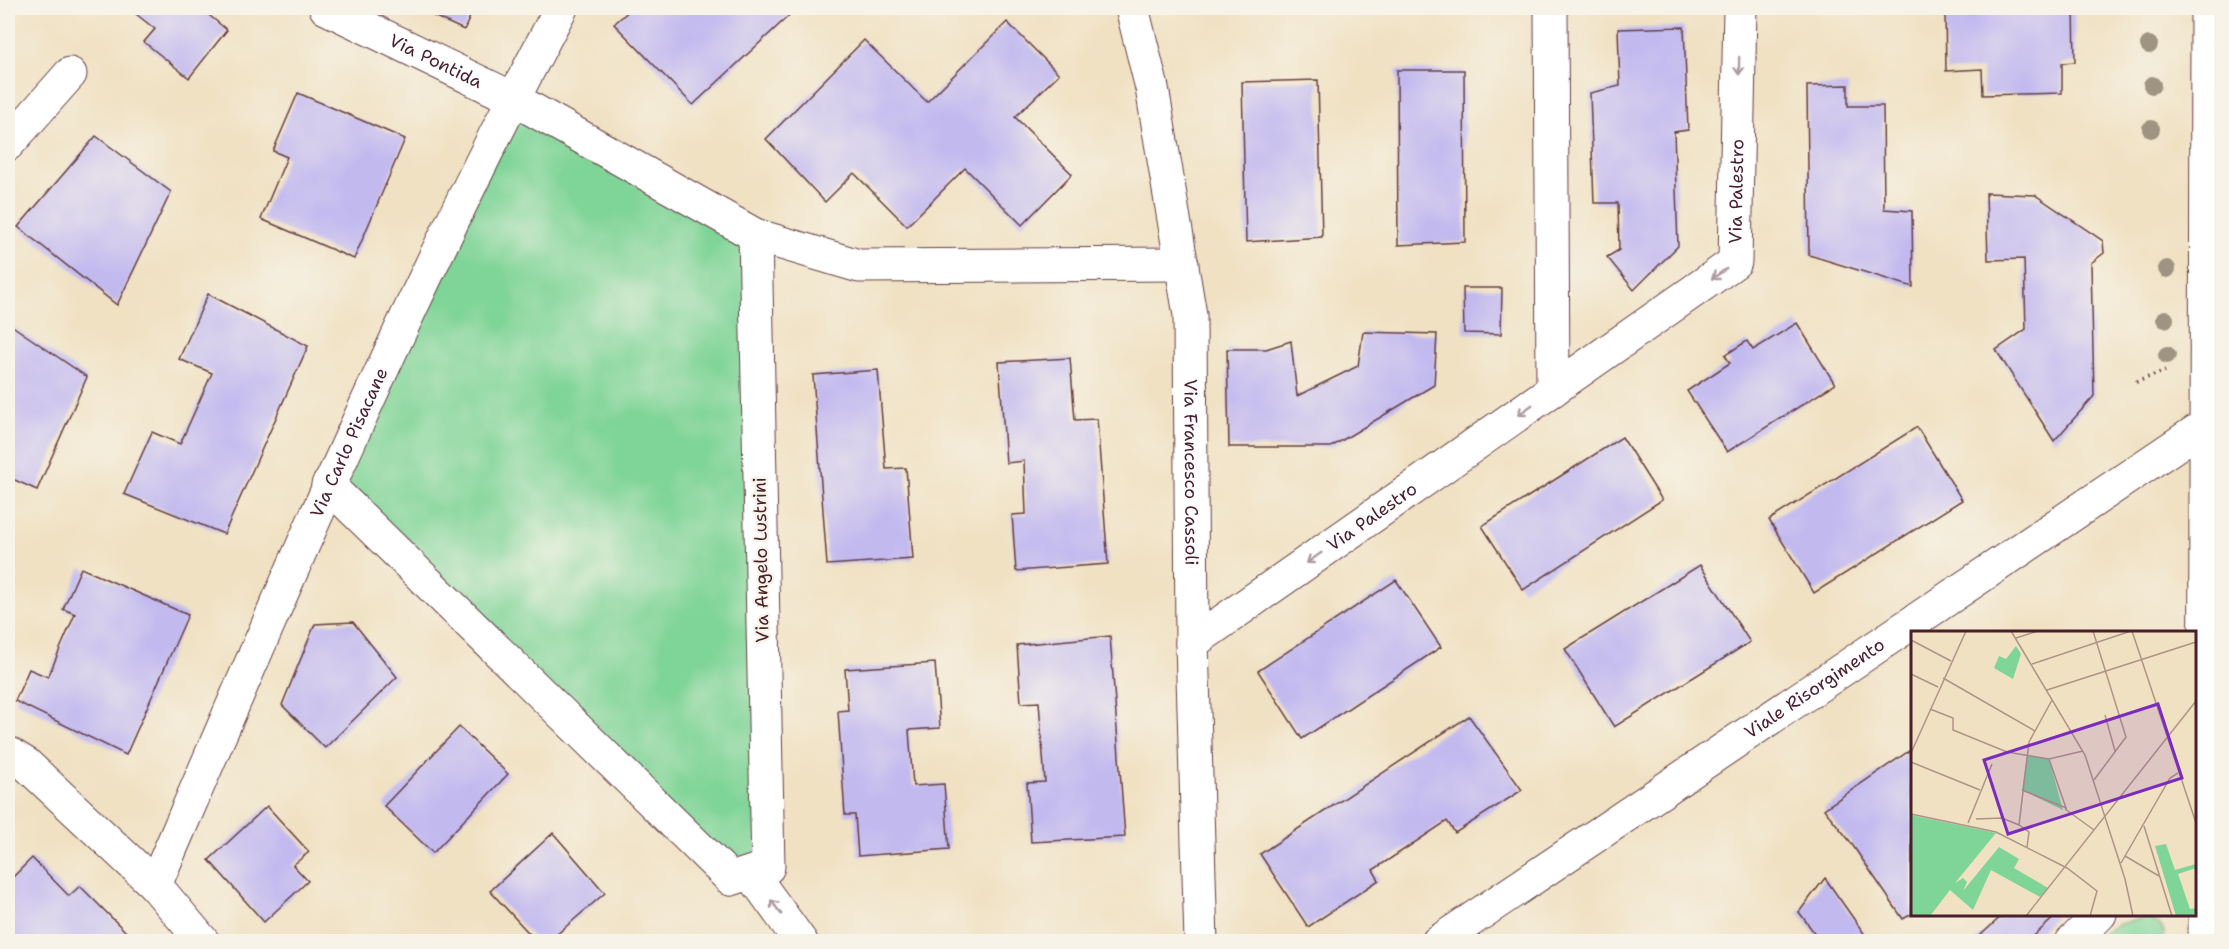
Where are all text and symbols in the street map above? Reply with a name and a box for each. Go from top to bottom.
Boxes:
street label: Via Pontida [385,28,486,94]
one-way arrow [1733,55,1745,75]
street label: Via Palestro [1723,139,1749,244]
one-way arrow [1711,268,1728,280]
street label: Via Carlo Pisacane [305,364,393,521]
street label: Via Francesco Cassoli [1178,379,1204,566]
one-way arrow [1517,403,1533,416]
street label: Via Angelo Lustrini [748,477,774,643]
street label: Via Palestro [1322,477,1422,557]
one-way arrow [1306,552,1322,564]
inset map [1911,631,2196,916]
street label: Viale Risorgimento [1740,633,1889,744]
one-way arrow [769,900,782,916]

